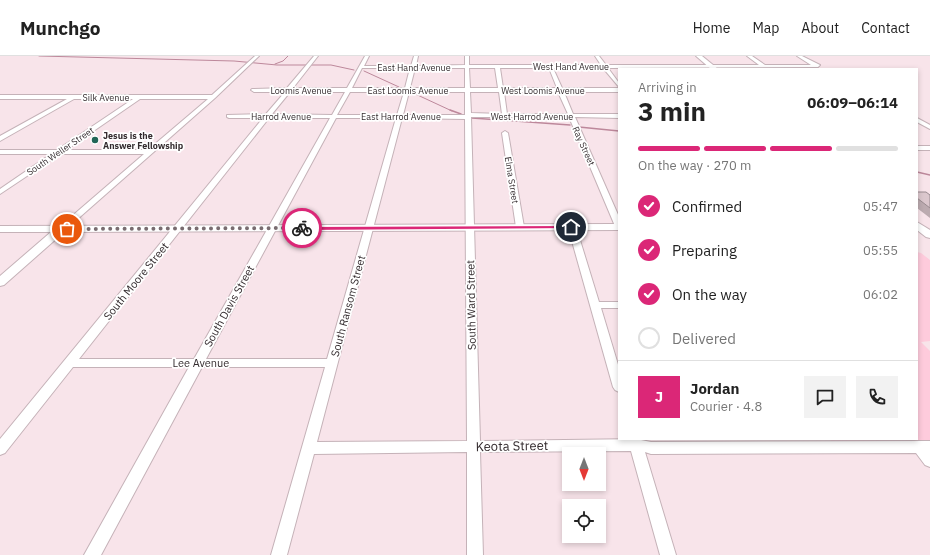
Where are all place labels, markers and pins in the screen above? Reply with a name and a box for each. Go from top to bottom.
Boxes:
place label: Jesus is the Answer Fellowship [103,130,184,151]
marker: Jesus is the Answer Fellowship [90,135,100,145]
pin [554,210,588,244]
pin [50,212,84,246]

